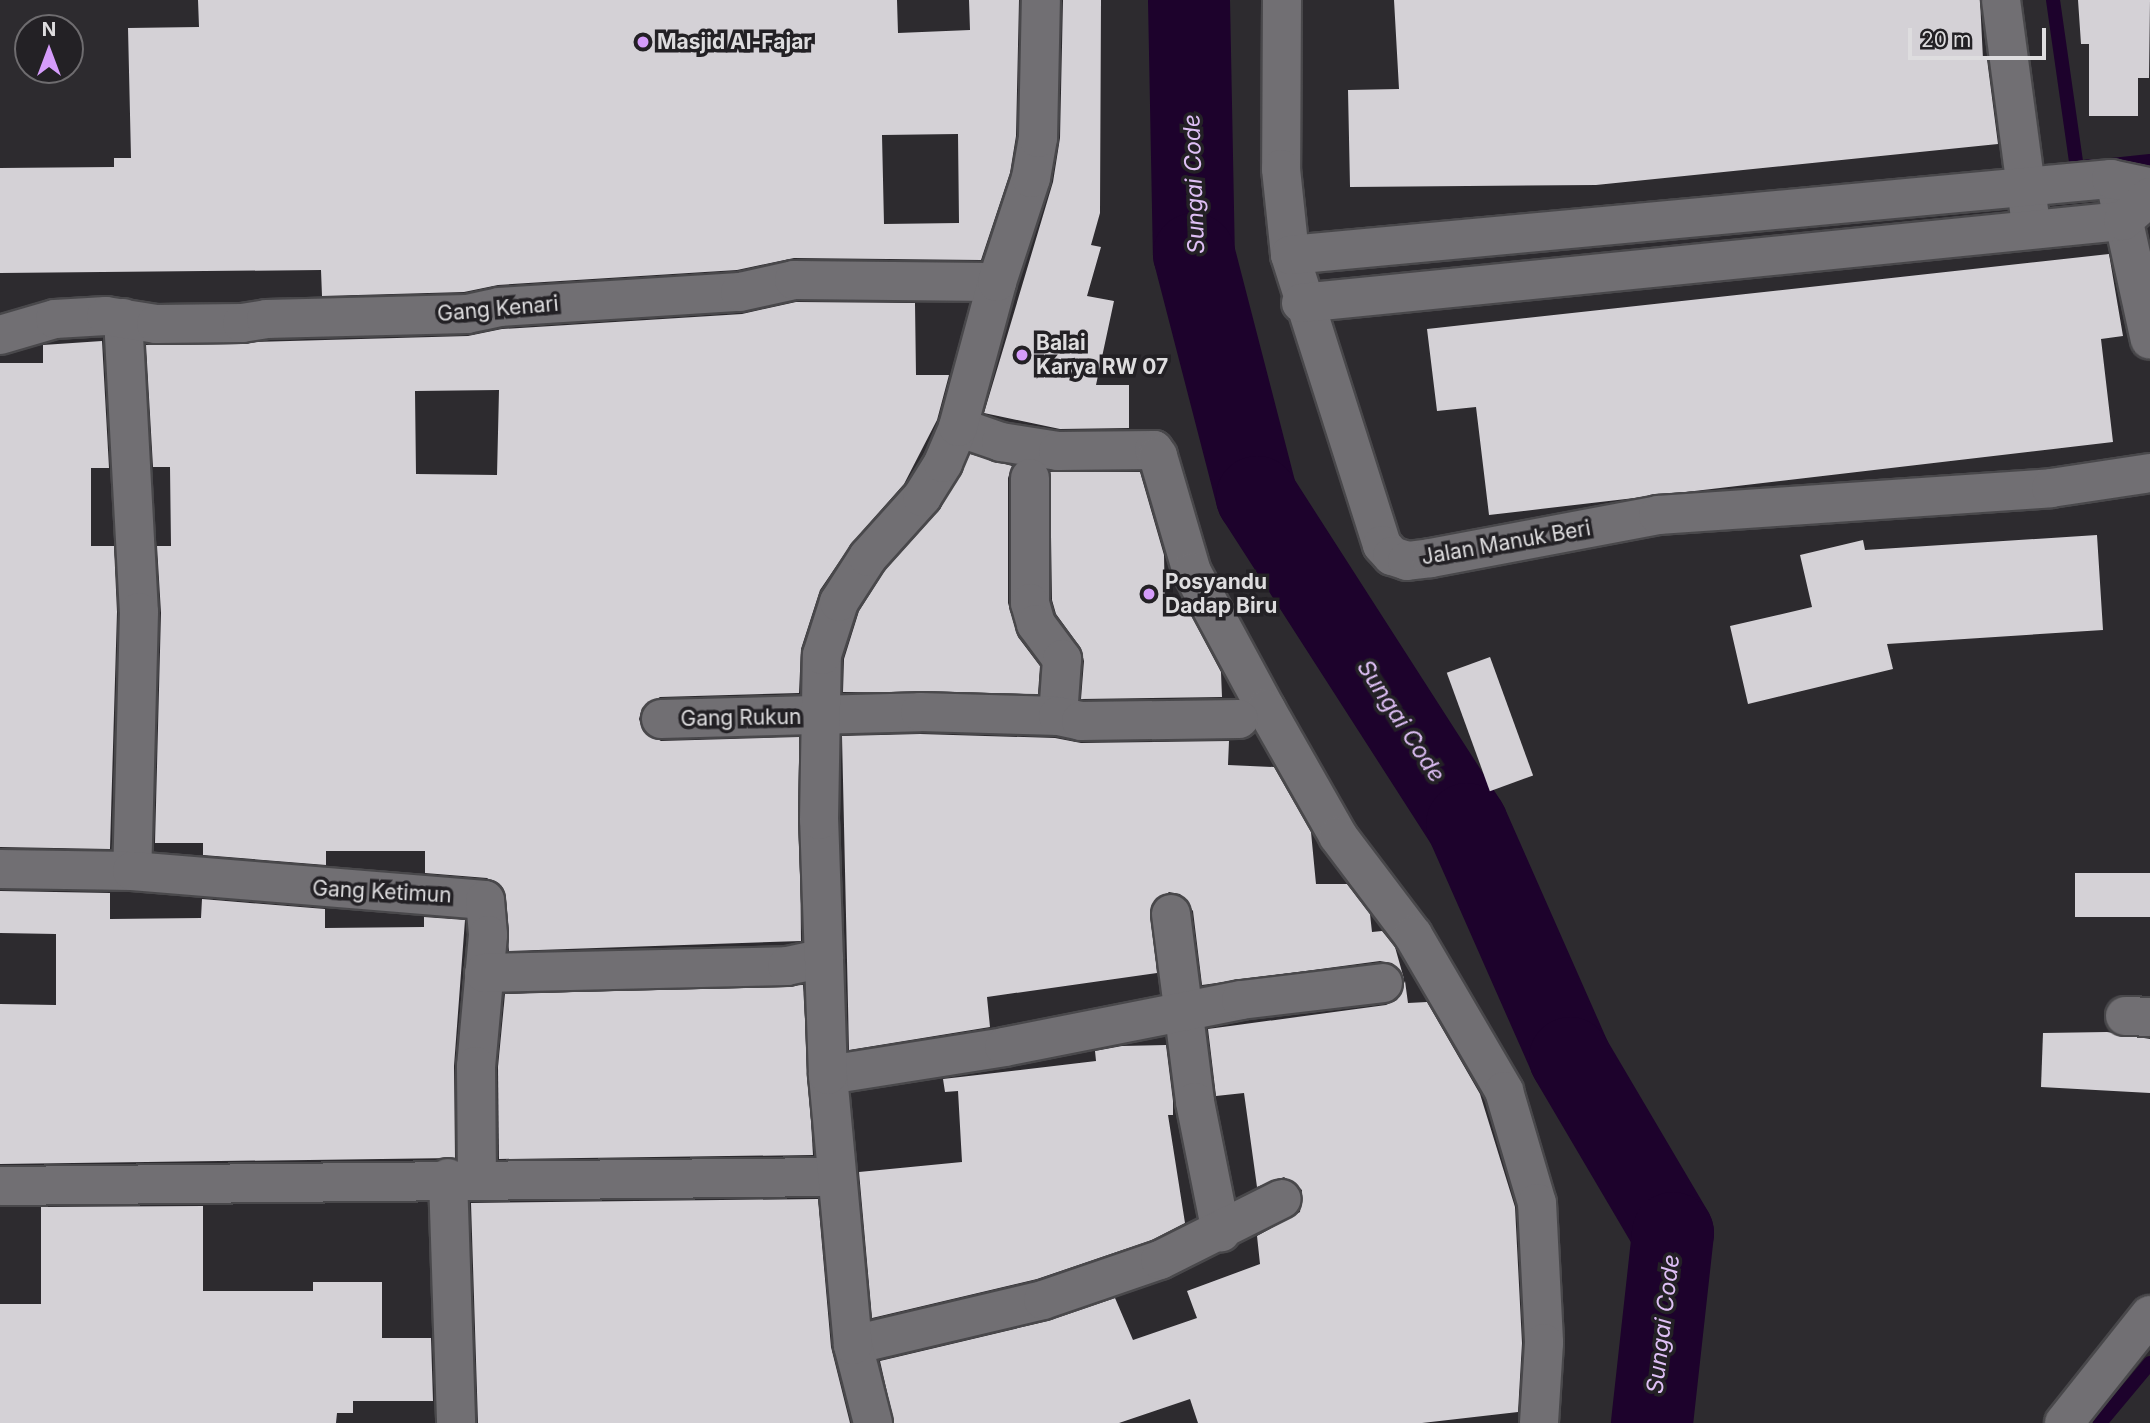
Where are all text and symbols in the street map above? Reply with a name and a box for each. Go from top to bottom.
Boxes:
north arrow [14,14,84,84]
scale bar [1912,14,2050,58]
text: N [42,18,56,41]
text: 20 m [1921,27,1971,52]
place label: Masjid Al-Fajar [657,29,812,55]
marker: Masjid Al-Fajar [635,34,651,50]
water label: Sungai Code [1178,113,1210,255]
street label: Gang Kenari [436,291,560,327]
place label: Balai Karya RW 07 [1036,330,1168,380]
marker: Balai Karya RW 07 [1014,347,1030,363]
street label: Jalan Manuk Beri [1419,516,1593,570]
place label: Posyandu Dadap Biru [1165,569,1277,619]
marker: Posyandu Dadap Biru [1139,584,1159,604]
water label: Sungai Code [1351,655,1451,787]
street label: Gang Rukun [680,704,802,732]
street label: Gang Ketimun [312,876,452,908]
water label: Sungai Code [1641,1253,1685,1395]

